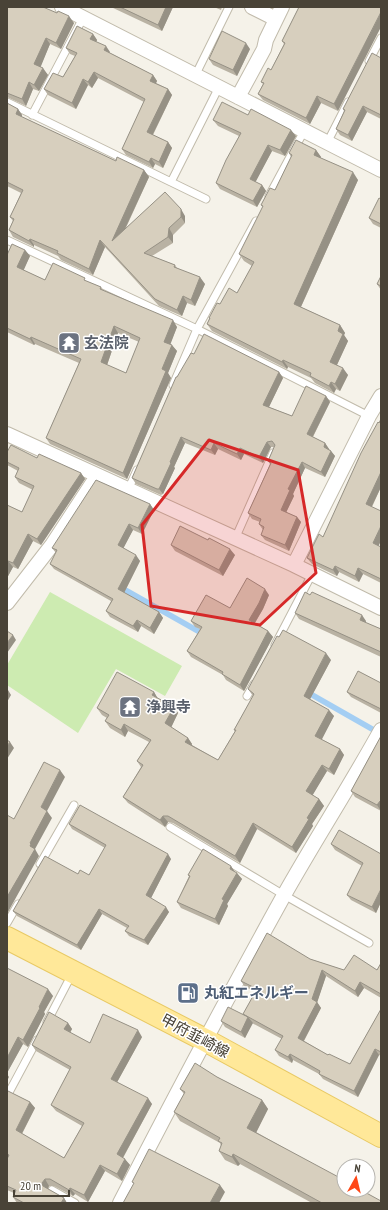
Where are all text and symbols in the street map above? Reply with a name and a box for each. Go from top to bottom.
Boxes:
temple icon: 玄法院 [56,330,82,356]
place label: 玄法院 [84,333,129,352]
temple icon: 浄興寺 [117,694,143,720]
place label: 浄興寺 [146,697,191,716]
fuel station icon: 丸紅エネルギー [175,980,201,1006]
place label: 丸紅エネルギー [204,983,309,1002]
street label: 甲府韮崎線 [158,1010,233,1062]
north arrow [336,1158,376,1198]
text: N [353,1161,361,1175]
scale bar [14,1172,69,1198]
text: 20 m [20,1178,41,1193]

